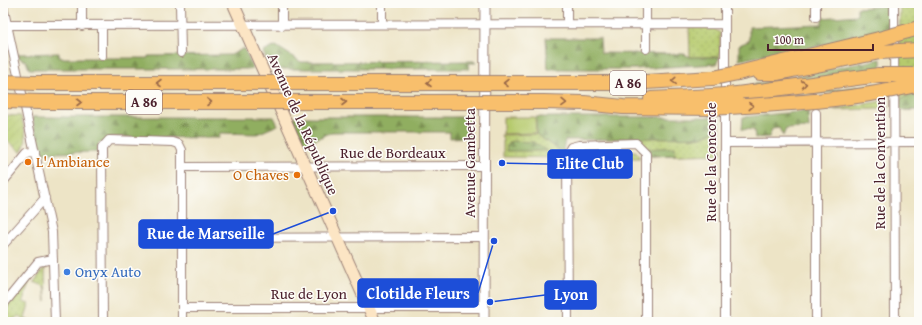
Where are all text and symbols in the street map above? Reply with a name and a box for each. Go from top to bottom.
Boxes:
scale bar [768,26,873,52]
text: 100 m [774,31,804,48]
street label: Avenue de la République [263,49,344,198]
road number: A 86 [610,71,646,95]
one-way arrow [671,76,677,85]
one-way arrow [156,79,162,87]
one-way arrow [426,79,432,87]
one-way arrow [503,79,509,87]
one-way arrow [801,80,807,89]
road number: A 86 [126,90,162,114]
street label: Rue de la Convention [869,96,890,229]
one-way arrow [76,98,82,106]
one-way arrow [206,98,212,106]
one-way arrow [341,98,347,106]
one-way arrow [561,98,567,107]
one-way arrow [748,101,754,110]
street label: Rue de la Concorde [700,102,721,222]
street label: Avenue Gambetta [459,108,480,218]
street label: Rue de Bordeaux [340,142,446,163]
callout: Elite Club [548,150,632,178]
place label: L'Ambiance [36,151,110,172]
text: Elite Club [556,151,624,175]
marker: L'Ambiance [23,157,33,167]
place label: O Chaves [233,164,289,185]
marker: O Chaves [292,170,302,180]
callout: Rue de Marseille [139,220,273,248]
text: Rue de Marseille [147,221,265,245]
place label: Onyx Auto [75,261,141,282]
marker: Onyx Auto [62,267,72,277]
callout: Clotilde Fleurs [358,279,478,307]
text: Clotilde Fleurs [366,281,470,305]
callout: Lyon [545,281,596,309]
text: Lyon [554,282,589,306]
street label: Rue de Lyon [271,283,348,304]

